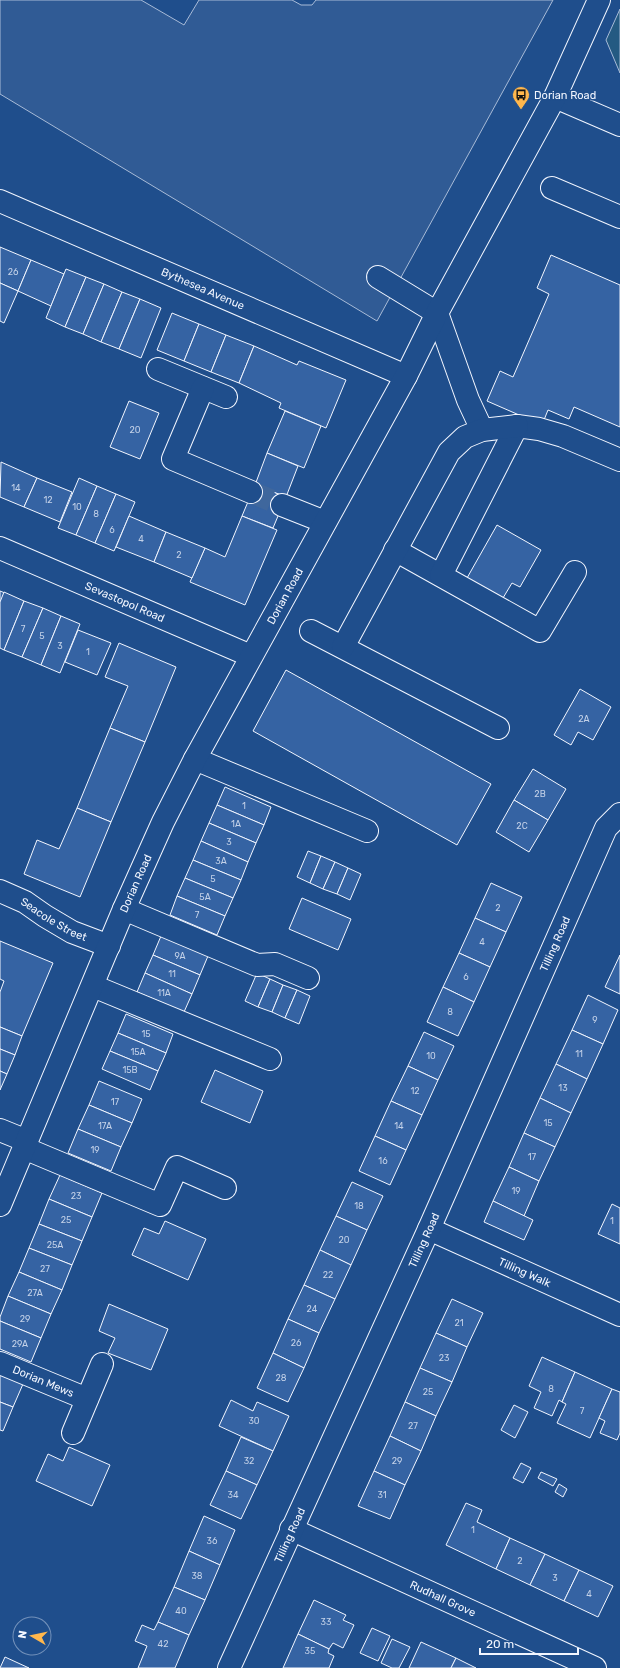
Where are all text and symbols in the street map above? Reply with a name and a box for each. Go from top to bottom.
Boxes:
bus stop icon: Dorian Road [511,85,531,110]
place label: Dorian Road [534,89,596,102]
street label: Bythesea Avenue [159,265,247,312]
house number: 26 [8,267,19,277]
house number: 20 [130,425,141,435]
house number: 14 [11,483,21,493]
house number: 12 [43,495,53,505]
house number: 10 [72,502,82,512]
house number: 8 [93,509,99,519]
house number: 6 [109,525,115,535]
house number: 4 [138,534,144,544]
house number: 2 [176,550,182,560]
street label: Dorian Road [264,566,306,626]
street label: Sevastopol Road [83,579,167,625]
house number: 7 [21,624,26,634]
house number: 5 [39,631,45,641]
house number: 3 [57,641,63,651]
house number: 1 [86,647,90,657]
house number: 2A [578,714,590,724]
house number: 2B [534,789,546,799]
house number: 1 [242,801,246,811]
house number: 1A [231,819,241,829]
house number: 2C [516,821,528,831]
house number: 3 [226,837,232,847]
street label: Dorian Road [117,852,154,914]
house number: 3A [215,856,227,866]
house number: 5 [210,874,216,884]
house number: 5A [199,892,211,902]
street label: Seacole Street [19,895,89,944]
house number: 2 [495,903,501,913]
house number: 7 [195,910,200,920]
street label: Tilling Road [537,914,573,974]
house number: 4 [479,937,485,947]
house number: 9A [174,951,186,961]
house number: 11 [168,969,176,979]
house number: 6 [463,972,469,982]
house number: 11A [157,988,171,998]
house number: 8 [447,1007,453,1017]
house number: 9 [592,1015,598,1025]
house number: 15 [141,1029,151,1039]
house number: 15A [130,1047,146,1057]
house number: 11 [575,1049,583,1059]
house number: 10 [426,1051,436,1061]
house number: 15B [122,1065,138,1075]
house number: 13 [558,1083,568,1093]
house number: 12 [410,1086,420,1096]
house number: 17 [111,1097,120,1107]
house number: 15 [543,1118,553,1128]
house number: 17A [98,1121,112,1131]
house number: 14 [394,1121,404,1131]
house number: 19 [90,1145,100,1155]
house number: 17 [528,1152,537,1162]
house number: 16 [378,1156,388,1166]
house number: 19 [511,1186,521,1196]
house number: 23 [71,1191,81,1201]
house number: 18 [354,1201,364,1211]
street label: Tilling Road [406,1211,442,1270]
house number: 25 [61,1215,71,1225]
house number: 1 [610,1216,614,1226]
house number: 20 [339,1235,350,1245]
house number: 25A [47,1240,63,1250]
street label: Tilling Walk [497,1255,553,1290]
house number: 27 [40,1264,50,1274]
house number: 22 [323,1270,333,1280]
house number: 27A [27,1288,43,1298]
house number: 24 [307,1304,318,1314]
house number: 29 [20,1314,30,1324]
house number: 21 [454,1318,464,1328]
house number: 26 [291,1338,302,1348]
house number: 29A [12,1339,28,1349]
house number: 23 [439,1353,449,1363]
street label: Dorian Mews [11,1362,76,1400]
house number: 28 [275,1373,287,1383]
house number: 8 [548,1384,554,1394]
house number: 25 [423,1387,433,1397]
house number: 7 [580,1406,585,1416]
house number: 30 [248,1416,260,1426]
house number: 27 [408,1421,418,1431]
house number: 32 [244,1456,254,1466]
house number: 29 [392,1456,402,1466]
house number: 34 [228,1490,239,1500]
house number: 31 [377,1490,387,1500]
street label: Tilling Road [271,1506,308,1565]
house number: 1 [471,1525,475,1535]
house number: 36 [207,1536,218,1546]
house number: 2 [517,1556,523,1566]
house number: 38 [191,1571,203,1581]
house number: 3 [552,1573,558,1583]
street label: Rudhall Grove [408,1578,478,1619]
house number: 4 [586,1589,592,1599]
house number: 40 [175,1606,187,1616]
north arrow [12,1616,52,1656]
house number: 33 [321,1617,331,1627]
text: N [16,1630,30,1639]
scale bar [480,1630,578,1656]
text: 20 m [486,1637,514,1651]
house number: 42 [158,1639,168,1649]
house number: 35 [305,1646,315,1656]

